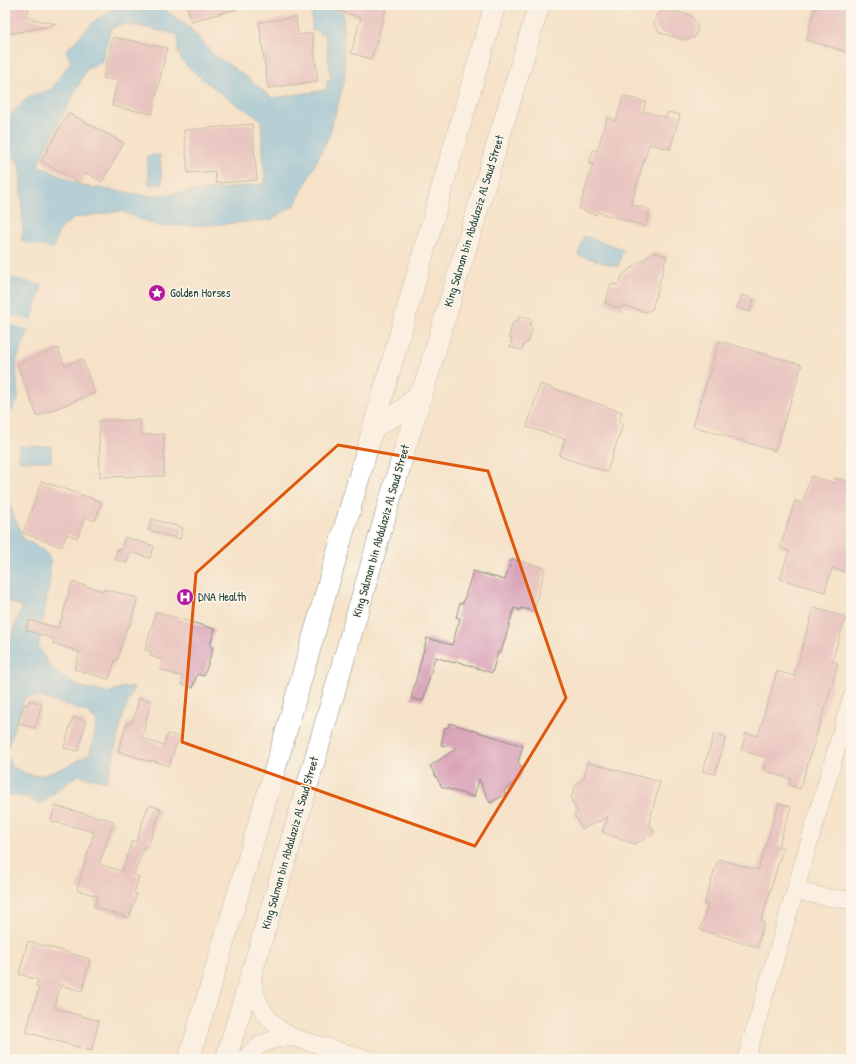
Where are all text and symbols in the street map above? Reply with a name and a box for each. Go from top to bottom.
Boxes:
street label: King Salman bin Abdulaziz Al Saud Street [439,132,508,309]
place icon: Golden Horses [147,283,167,303]
place label: Golden Horses [170,284,231,301]
street label: King Salman bin Abdulaziz Al Saud Street [348,442,414,619]
hospital icon: DNA Health [175,587,195,607]
place label: DNA Health [198,588,246,605]
street label: King Salman bin Abdulaziz Al Saud Street [257,754,323,931]

